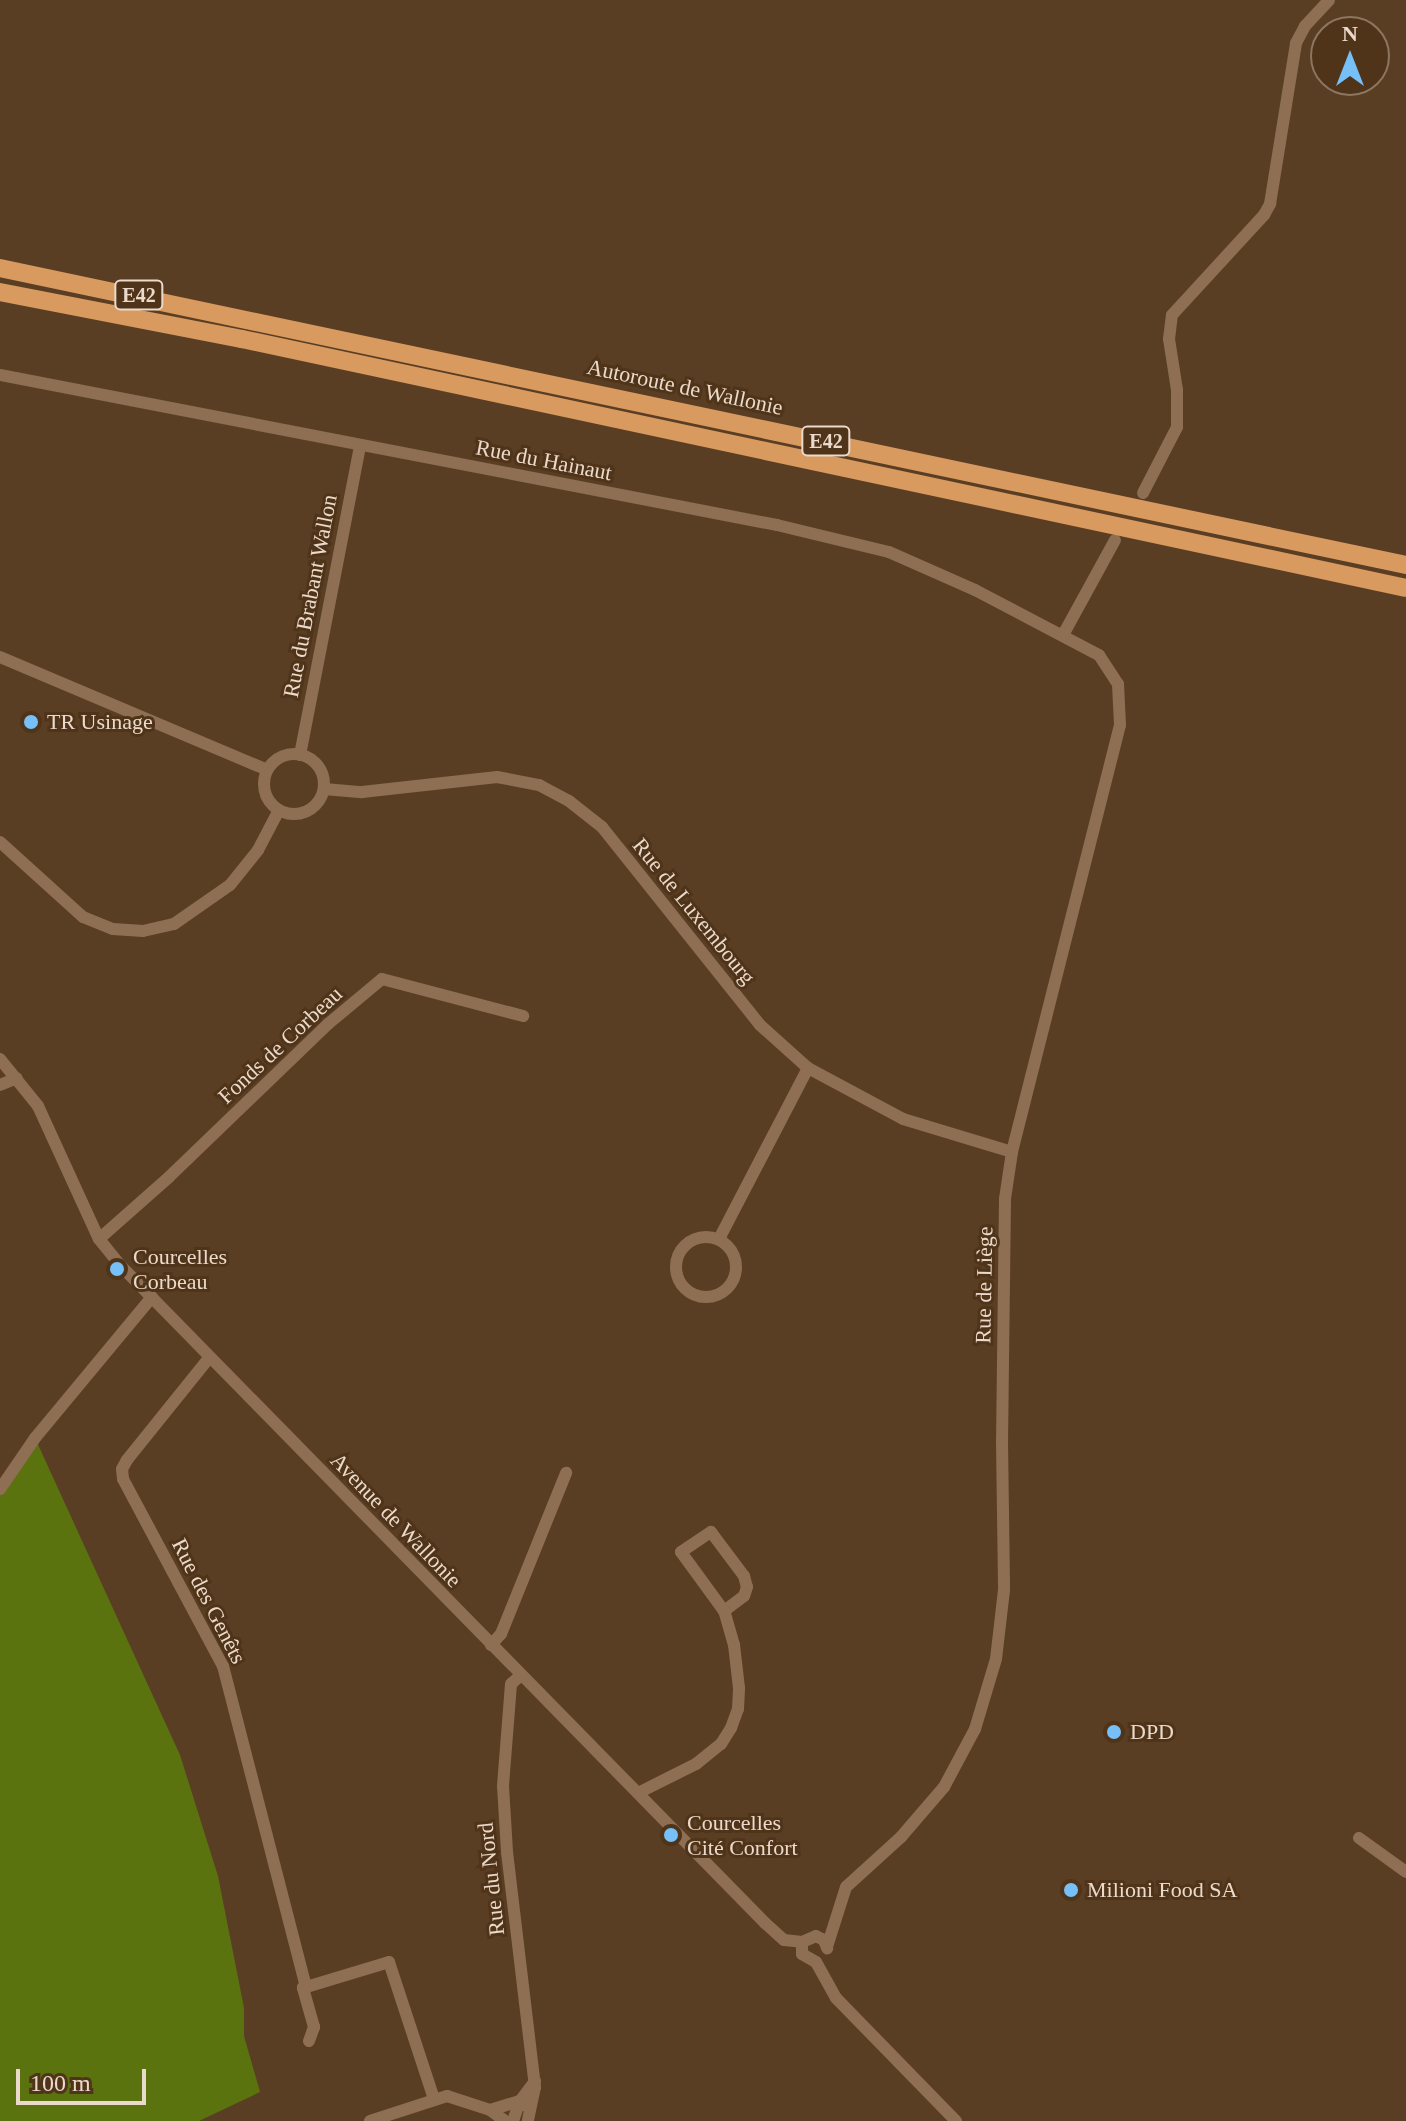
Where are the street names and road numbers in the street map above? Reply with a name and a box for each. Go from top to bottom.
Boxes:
road number: E42 [113,279,165,311]
street label: Autoroute de Wallonie [585,353,785,421]
road number: E42 [800,425,852,457]
street label: Rue du Hainaut [474,434,614,486]
street label: Rue du Brabant Wallon [277,492,343,700]
street label: Rue de Luxembourg [627,833,761,989]
street label: Fonds de Corbeau [212,981,348,1109]
street label: Rue de Liège [970,1226,998,1344]
street label: Avenue de Wallonie [325,1447,467,1593]
street label: Rue des Genêts [166,1534,252,1668]
street label: Rue du Nord [472,1821,510,1937]

